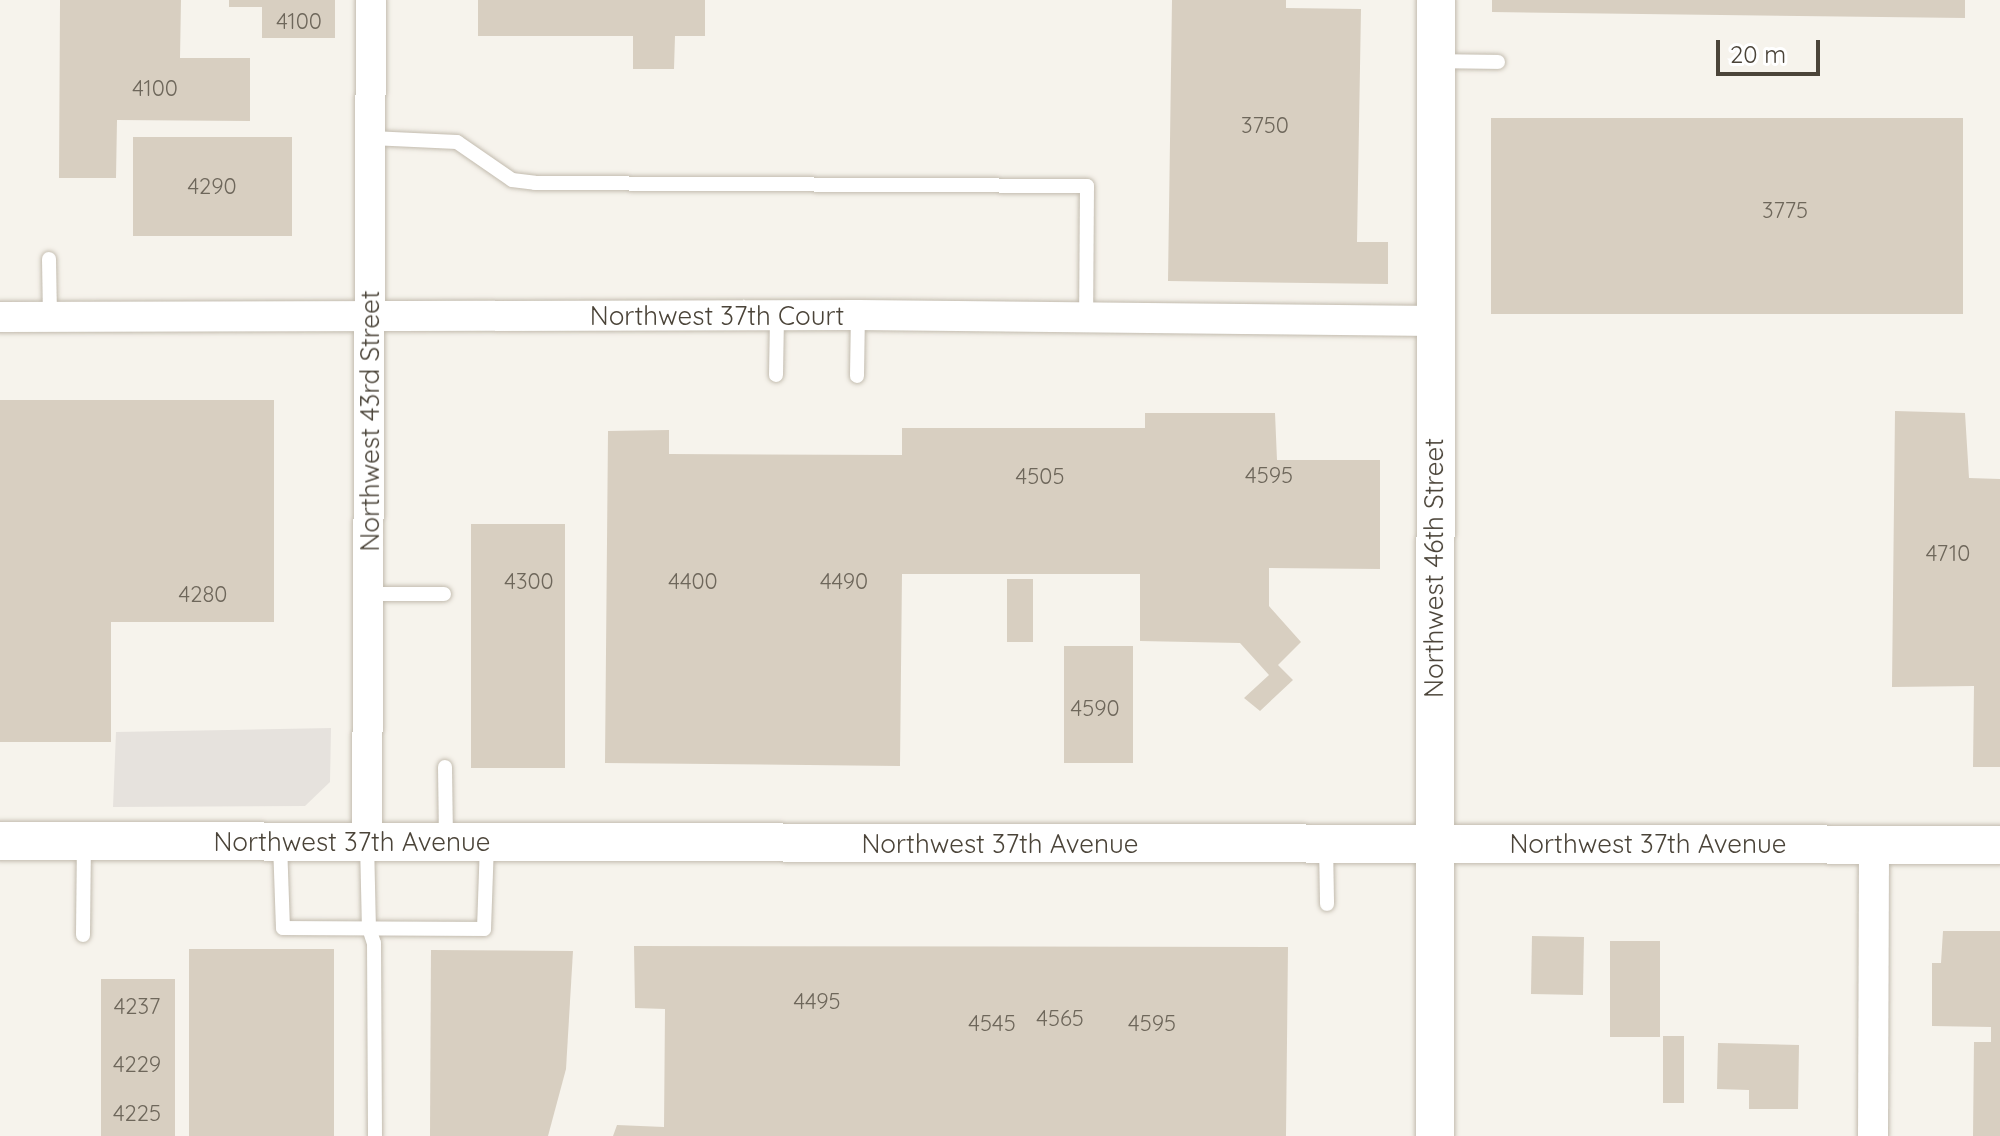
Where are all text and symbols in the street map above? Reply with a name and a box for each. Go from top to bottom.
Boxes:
house number: 4100 [276,9,322,35]
scale bar [1720,24,1824,74]
text: 20 m [1730,39,1786,69]
house number: 4100 [132,76,178,102]
house number: 3750 [1241,113,1289,139]
house number: 4290 [187,174,237,200]
house number: 3775 [1762,198,1808,224]
street label: Northwest 43rd Street [354,290,386,552]
street label: Northwest 37th Court [590,300,844,332]
street label: Northwest 46th Street [1418,438,1450,698]
house number: 4595 [1245,463,1293,489]
house number: 4505 [1016,464,1064,490]
house number: 4710 [1926,541,1970,567]
house number: 4300 [504,569,554,595]
house number: 4400 [668,569,718,595]
house number: 4490 [820,569,868,595]
house number: 4280 [179,582,227,608]
house number: 4590 [1070,696,1120,722]
street label: Northwest 37th Avenue [213,826,491,858]
street label: Northwest 37th Avenue [861,828,1139,860]
street label: Northwest 37th Avenue [1509,828,1787,860]
house number: 4495 [793,989,841,1015]
house number: 4237 [114,994,160,1020]
house number: 4565 [1036,1006,1084,1032]
house number: 4545 [968,1011,1016,1037]
house number: 4595 [1128,1011,1176,1037]
house number: 4229 [113,1052,161,1078]
house number: 4225 [113,1101,161,1127]

